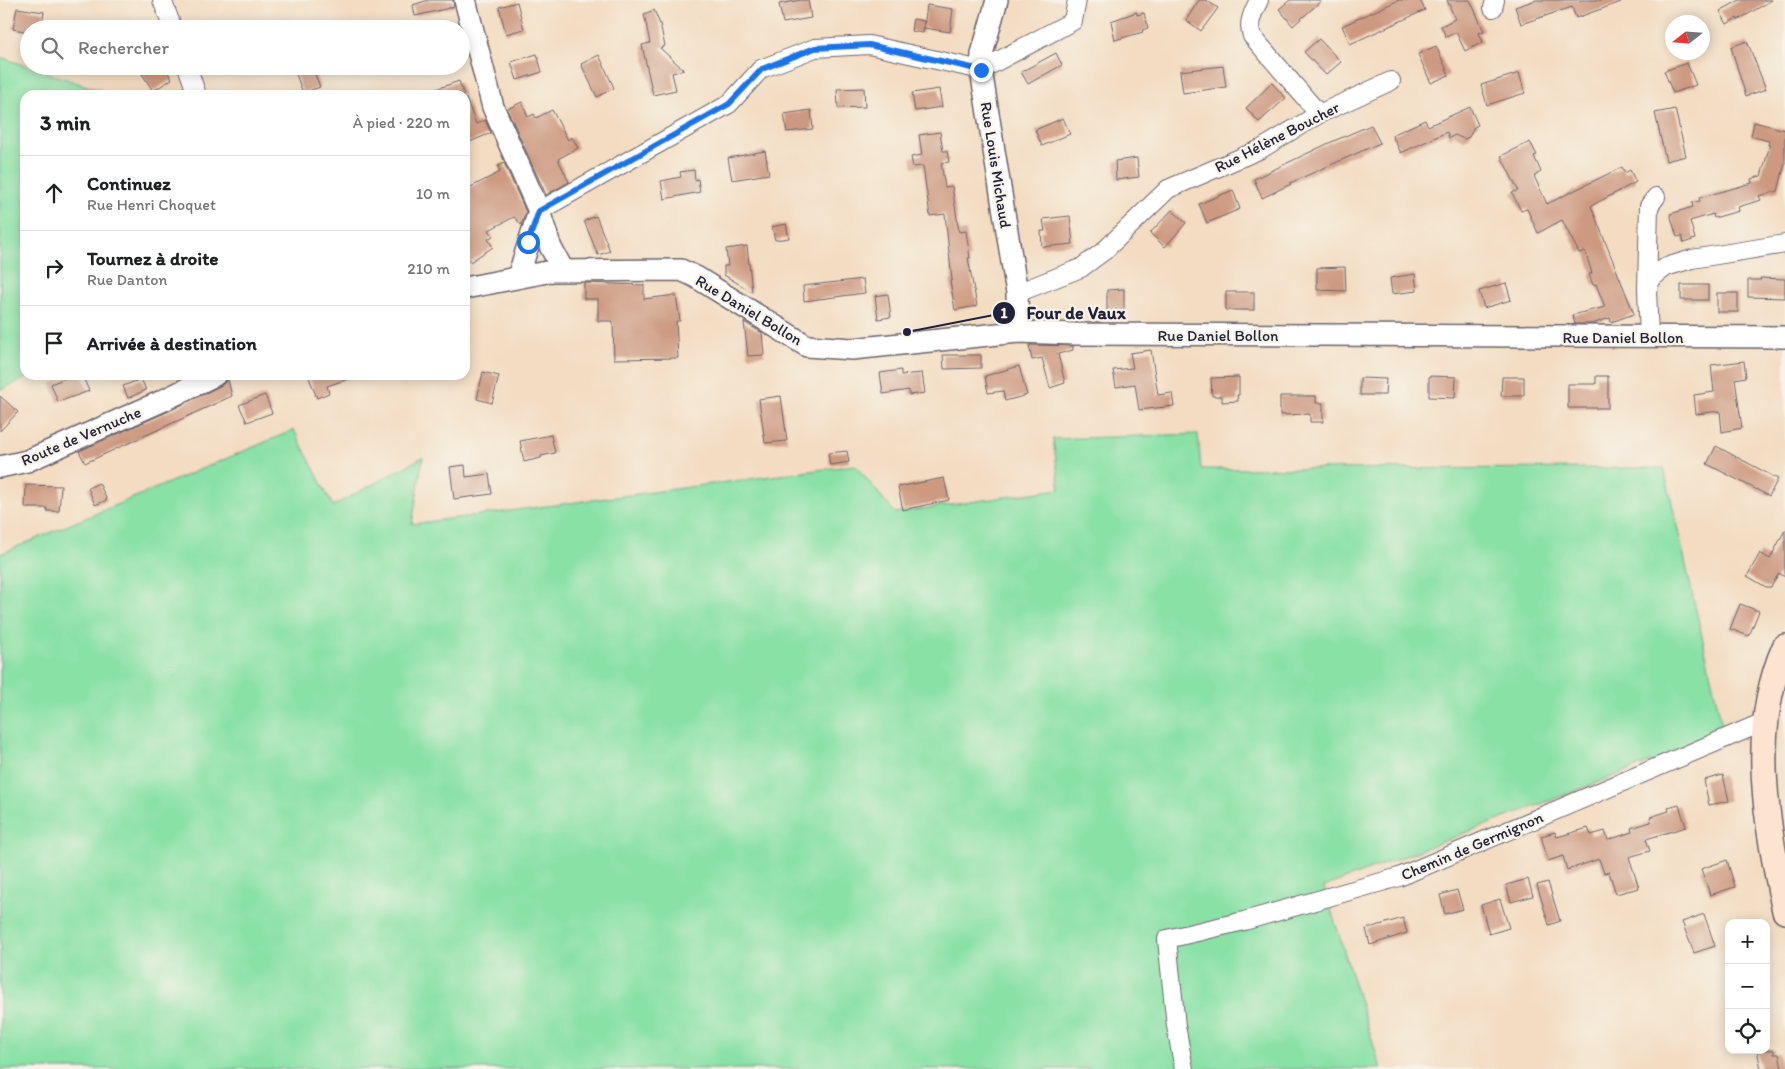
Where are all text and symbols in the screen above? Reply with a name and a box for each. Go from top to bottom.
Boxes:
north arrow [1665,15,1710,60]
search box [20,20,470,75]
icon: search [38,34,66,62]
text: Rechercher [78,36,169,59]
route end [970,59,993,82]
street label: Rue Hélène Boucher [1211,97,1343,177]
street label: Rue Louis Michaud [977,100,1015,230]
text: 3 min [40,110,90,135]
text: À pied · 220 m [353,113,450,132]
text: Continuez [87,172,171,195]
icon: ahead [40,179,68,207]
text: 10 m [416,184,450,203]
text: Rue Henri Choquet [87,195,216,214]
route start [517,231,540,254]
text: Tournez à droite [87,247,219,270]
icon: right [40,254,68,282]
text: 210 m [407,259,450,278]
text: Rue Danton [87,270,167,289]
street label: Rue Daniel Bollon [692,271,806,350]
callout: Four de Vaux [991,297,1136,330]
text: Four de Vaux [1026,302,1127,324]
text: 1 [1001,304,1008,322]
street label: Rue Daniel Bollon [1157,326,1279,345]
street label: Rue Daniel Bollon [1562,328,1684,347]
icon: arrive [40,329,68,357]
text: Arrivée à destination [87,332,257,355]
street label: Route de Vernuche [18,402,144,470]
street label: Chemin de Germignon [1398,807,1546,885]
map controls [1725,919,1770,1054]
button: + [1725,919,1770,964]
button: − [1725,964,1770,1009]
button: locate [1725,1009,1770,1054]

